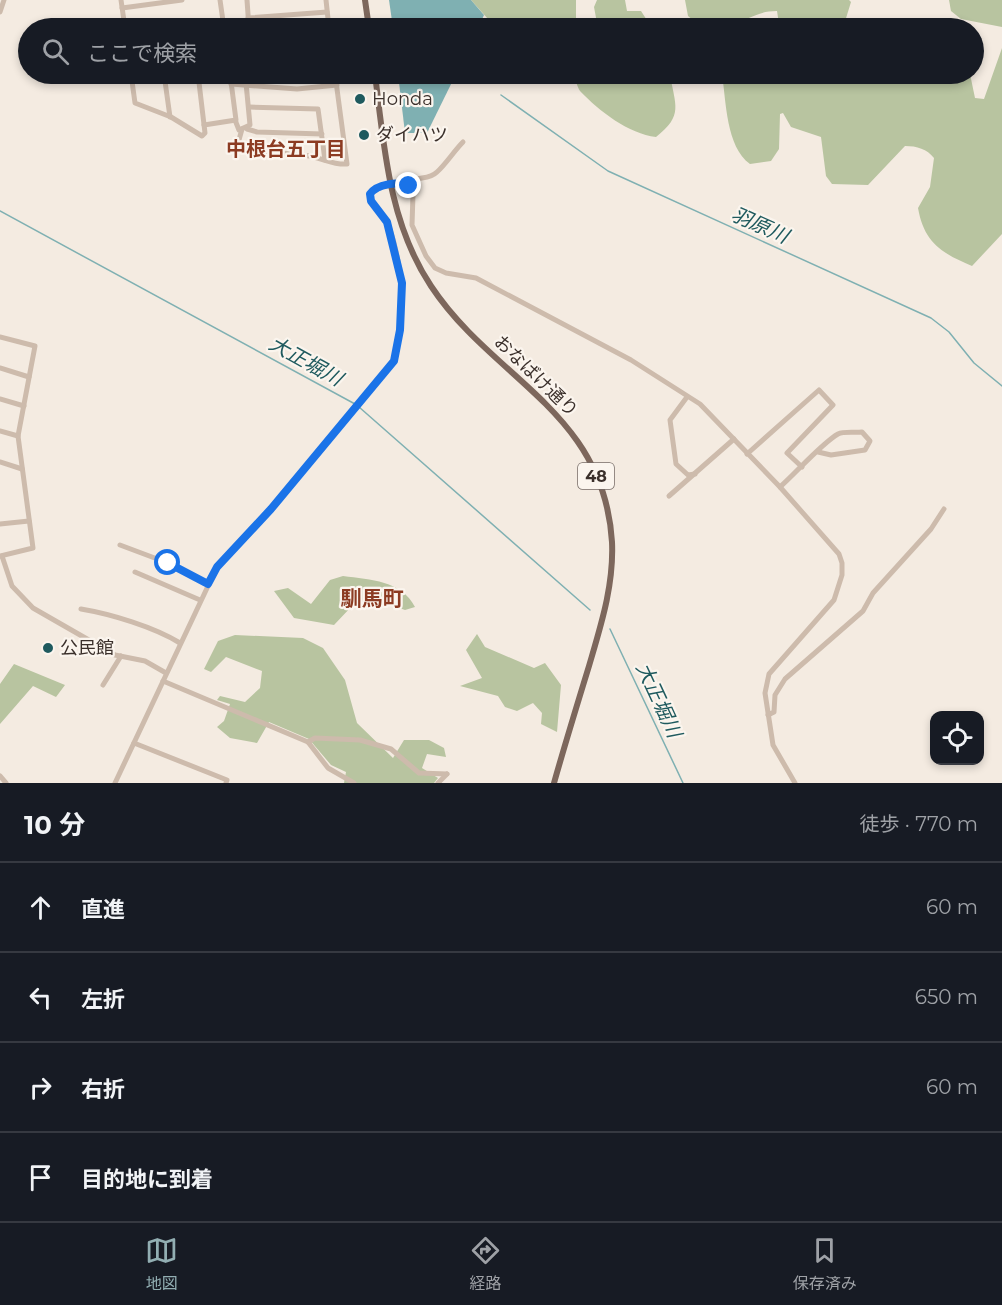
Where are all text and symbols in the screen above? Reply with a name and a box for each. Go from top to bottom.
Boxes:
search box [18,18,984,84]
icon: search [39,35,72,68]
text: ここで検索 [87,40,197,67]
place label: Honda [372,88,433,110]
marker: Honda [353,92,367,106]
place label: ダイハツ [376,124,448,146]
marker: ダイハツ [357,128,371,142]
district label: 中根台五丁目 [226,137,346,161]
route end [395,172,421,198]
water label: 羽原川 [728,202,794,249]
water label: 大正堀川 [265,331,349,392]
street label: おなばけ通り [490,331,582,421]
road number: 48 [578,463,614,489]
route start [154,549,180,575]
district label: 馴馬町 [341,586,404,611]
place label: 公民館 [60,637,114,659]
marker: 公民館 [41,641,55,655]
water label: 大正堀川 [631,659,688,743]
map controls [930,711,984,765]
button: locate [930,711,984,765]
text: 10 分 [24,809,85,841]
text: 徒歩 · 770 m [860,812,978,836]
icon: ahead [24,891,57,924]
text: 60 m [926,895,978,919]
text: 直進 [81,896,125,923]
icon: left [24,981,57,1014]
text: 650 m [915,985,978,1009]
text: 左折 [81,986,125,1013]
icon: right [24,1071,57,1104]
text: 60 m [926,1075,978,1099]
text: 右折 [81,1076,125,1103]
icon: arrive [24,1161,57,1194]
text: 目的地に到着 [81,1166,213,1193]
tab: 地図 [145,1234,178,1294]
tab: 経路 [469,1234,502,1294]
tab: 保存済み [793,1234,857,1294]

